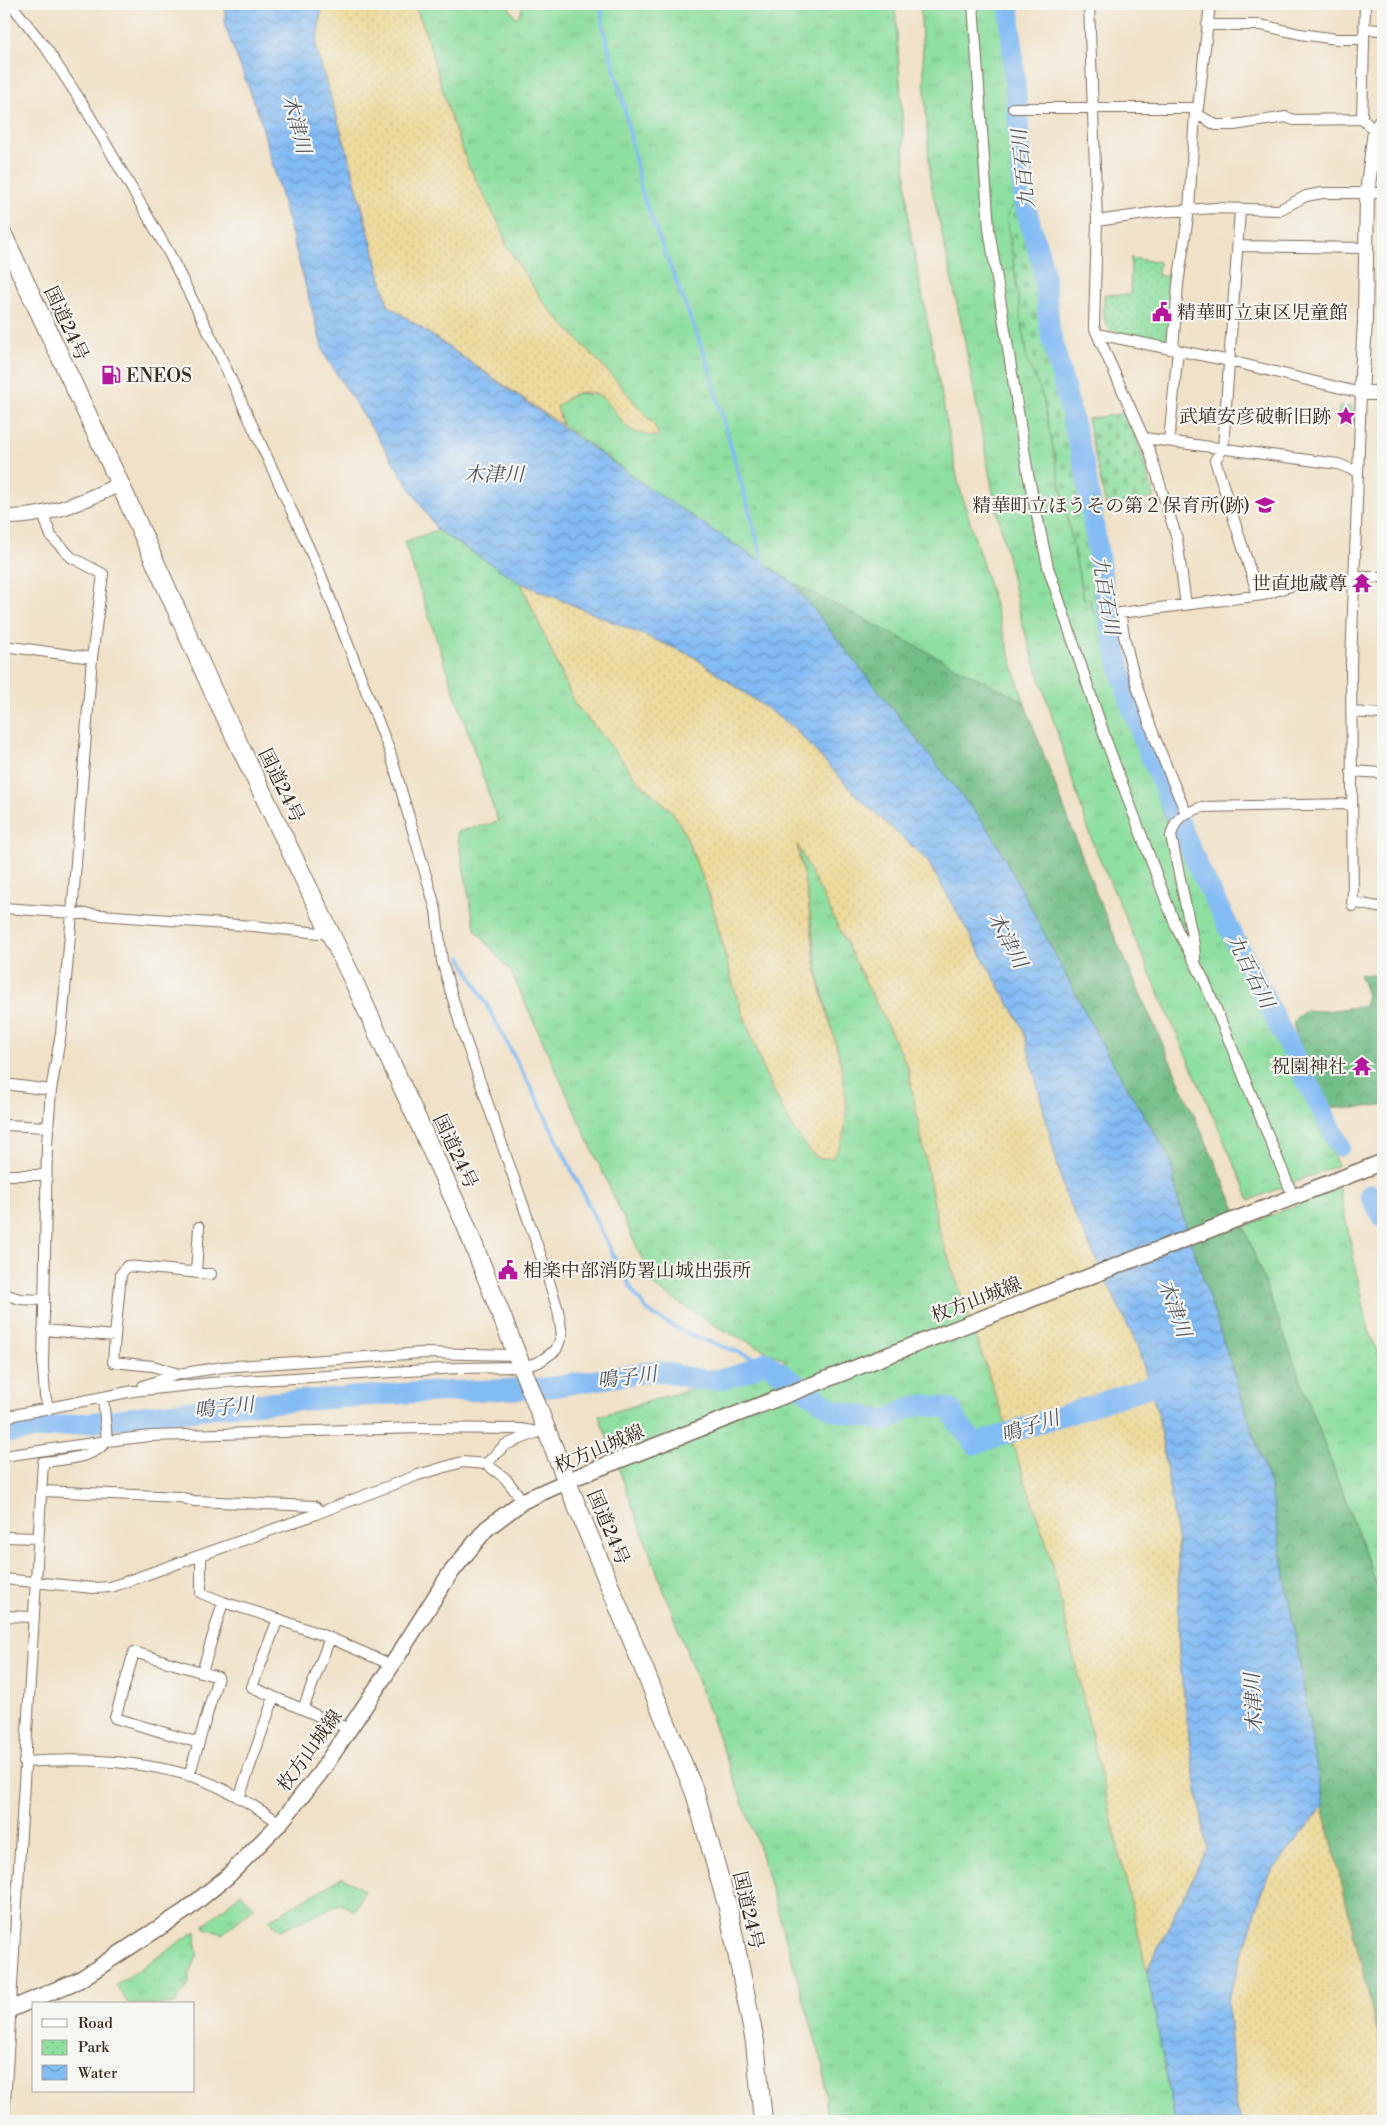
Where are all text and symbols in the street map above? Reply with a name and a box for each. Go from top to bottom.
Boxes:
water label: 木津川 [276,92,316,159]
water label: 九百石川 [1008,126,1041,210]
street label: 国道24号 [38,282,94,364]
public building icon: 精華町立東区児童館 [1151,301,1173,323]
place label: 精華町立東区児童館 [1177,301,1348,325]
fuel station icon: ENEOS [100,364,122,386]
place label: ENEOS [126,364,192,388]
place label: 武埴安彦破斬旧跡 [1179,405,1331,429]
place icon: 武埴安彦破斬旧跡 [1335,405,1357,427]
water label: 木津川 [464,463,526,488]
place label: 精華町立ほうその第２保育所(跡) [972,494,1250,518]
school or university icon: 精華町立ほうその第２保育所(跡) [1254,494,1276,516]
water label: 九百石川 [1085,554,1124,639]
place label: 世直地蔵尊 [1252,572,1347,596]
temple icon: 世直地蔵尊 [1351,572,1373,594]
street label: 国道24号 [253,745,309,826]
water label: 木津川 [982,908,1033,975]
water label: 九百石川 [1220,930,1280,1015]
place label: 祝園神社 [1271,1055,1347,1079]
temple icon: 祝園神社 [1351,1055,1373,1077]
street label: 国道24号 [427,1110,483,1192]
public building icon: 相楽中部消防署山城出張所 [497,1259,519,1281]
place label: 相楽中部消防署山城出張所 [523,1259,751,1283]
street label: 枚方山城線 [928,1272,1025,1328]
water label: 木津川 [1152,1276,1196,1343]
water label: 鳴子川 [596,1362,660,1395]
water label: 鳴子川 [193,1393,257,1424]
water label: 鳴子川 [998,1406,1065,1449]
street label: 枚方山城線 [551,1419,648,1479]
street label: 国道24号 [582,1486,635,1569]
water label: 木津川 [1240,1670,1269,1734]
street label: 枚方山城線 [272,1705,347,1796]
street label: 国道24号 [727,1869,769,1952]
legend [32,2002,195,2092]
text: Road [78,2014,113,2033]
text: Park [78,2038,110,2057]
text: Water [77,2064,118,2083]

